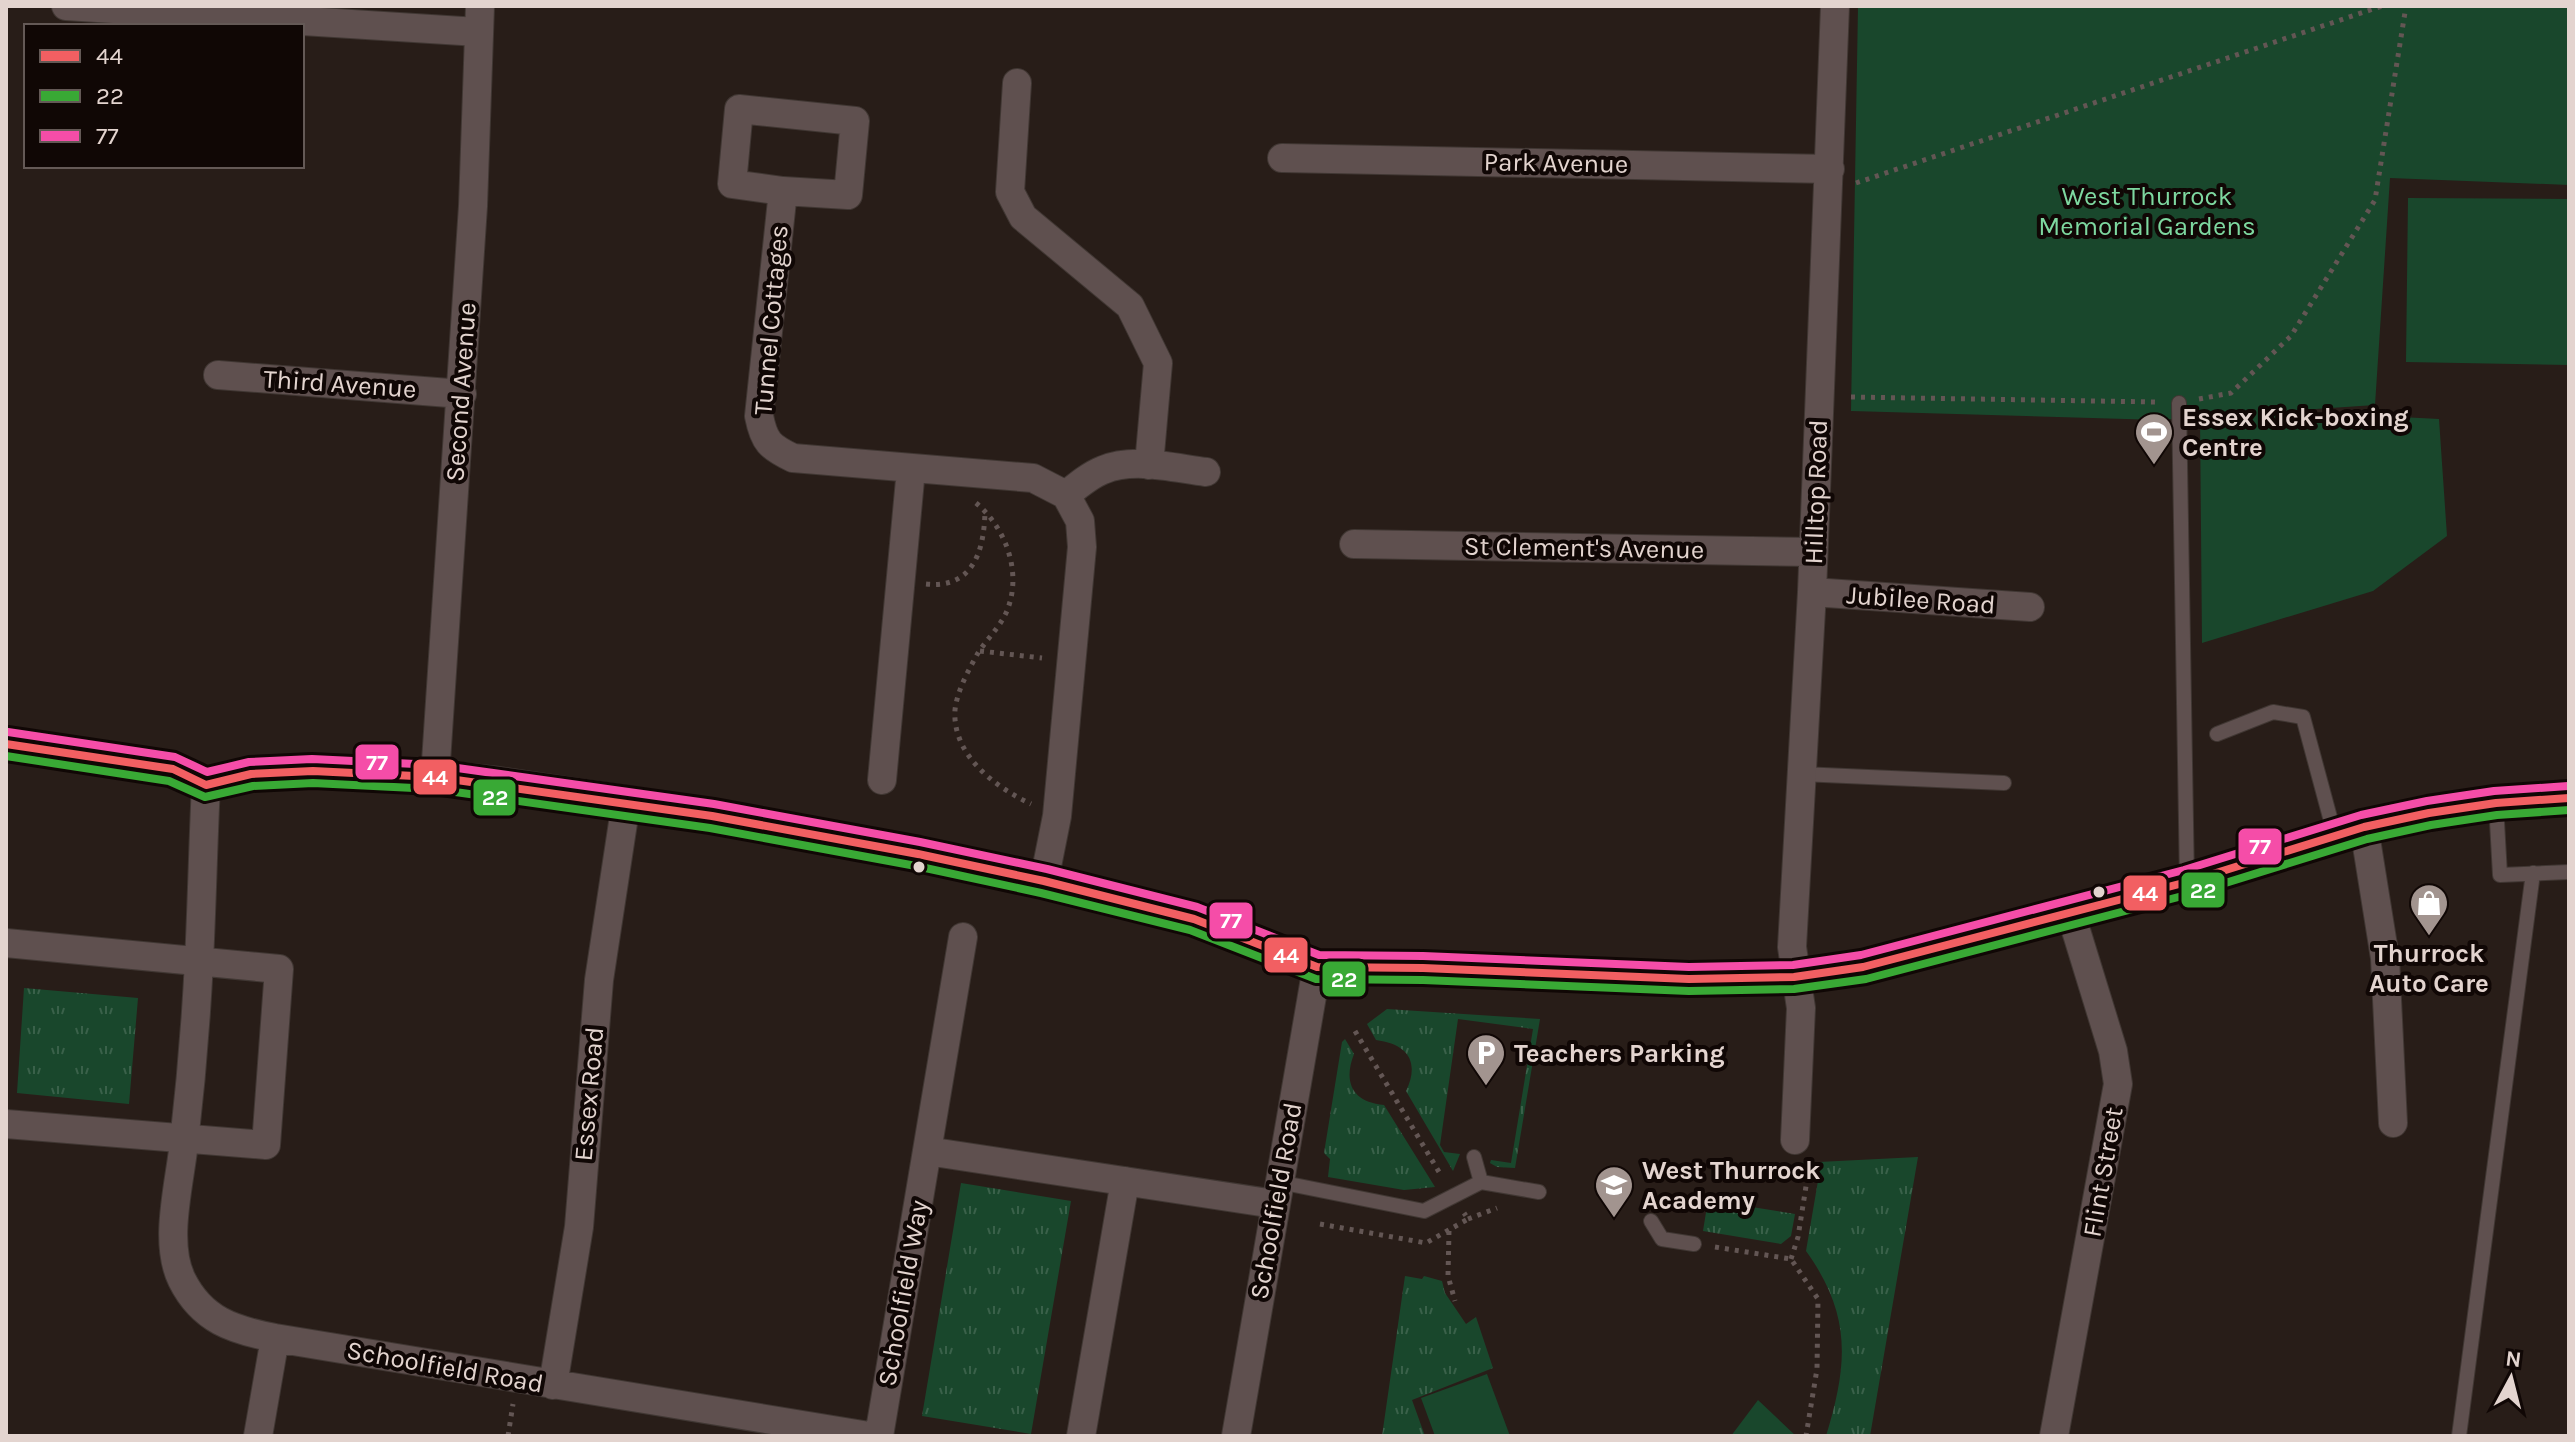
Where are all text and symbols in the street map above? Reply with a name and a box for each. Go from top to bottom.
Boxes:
legend [24,24,304,168]
text: 44 [96,42,123,70]
text: 22 [96,82,124,110]
text: 77 [96,122,119,150]
street label: Park Avenue [1483,146,1629,180]
park label: West Thurrock Memorial Gardens [2038,181,2256,242]
street label: Tunnel Cottages [747,224,795,416]
street label: Second Avenue [439,301,483,483]
street label: Third Avenue [263,363,417,405]
place label: Essex Kick-boxing Centre [2182,402,2409,463]
sports icon: Essex Kick-boxing Centre [2133,411,2175,466]
street label: Hilltop Road [1798,419,1834,565]
street label: St Clement's Avenue [1464,530,1704,566]
street label: Jubilee Road [1845,579,1997,621]
line badge: 77 [354,743,400,781]
text: 77 [366,750,388,776]
line badge: 44 [412,758,458,796]
text: 44 [422,765,448,791]
line badge: 22 [472,778,517,817]
text: 22 [482,785,508,811]
line badge: 77 [2237,827,2283,866]
text: 77 [2249,834,2271,860]
unlabelled marker [911,859,927,875]
line badge: 22 [2180,871,2226,909]
line badge: 44 [2122,874,2168,912]
text: 22 [2190,878,2216,904]
text: 44 [2132,881,2158,907]
shop icon: Thurrock Auto Care [2408,882,2450,937]
unlabelled marker [2091,884,2107,900]
line badge: 77 [1208,901,1254,940]
text: 77 [1220,908,1242,934]
line badge: 44 [1263,936,1309,974]
place label: Thurrock Auto Care [2369,938,2489,999]
text: 44 [1273,943,1299,969]
line badge: 22 [1321,960,1367,998]
text: 22 [1331,967,1357,993]
street label: Essex Road [568,1026,610,1162]
parking icon: Teachers Parking [1465,1032,1507,1087]
place label: Teachers Parking [1514,1038,1725,1069]
street label: Schoolfield Road [1243,1100,1309,1302]
street label: Flint Street [2076,1104,2130,1240]
place label: West Thurrock Academy [1642,1155,1821,1216]
school or university icon: West Thurrock Academy [1593,1164,1635,1219]
street label: Schoolfield Way [871,1198,935,1388]
street label: Schoolfield Road [344,1334,546,1400]
north arrow [2471,1338,2551,1418]
text: N [2504,1345,2523,1373]

